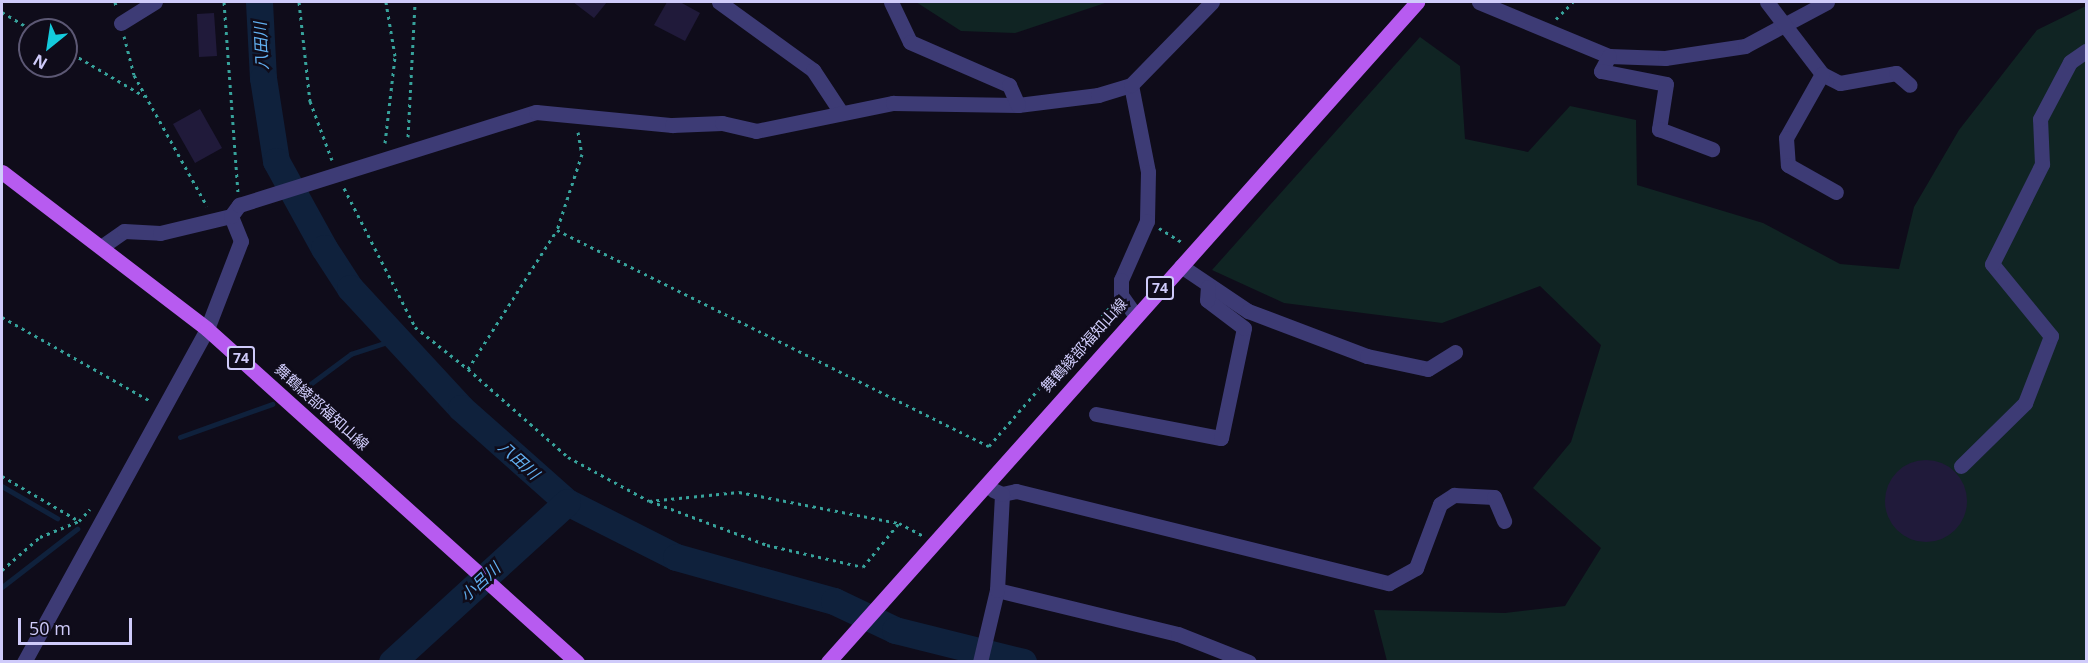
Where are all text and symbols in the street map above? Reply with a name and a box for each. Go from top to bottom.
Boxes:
north arrow [18,18,78,78]
water label: 八田川 [250,22,272,70]
text: N [29,49,51,75]
road number: 74 [1145,277,1175,299]
street label: 舞鶴綾部福知山線 [1037,294,1131,396]
road number: 74 [226,347,256,369]
street label: 舞鶴綾部福知山線 [271,360,373,454]
water label: 八田川 [495,437,543,483]
water label: 小呂川 [456,559,504,605]
scale bar [21,606,135,644]
text: 50 m [29,616,71,640]

